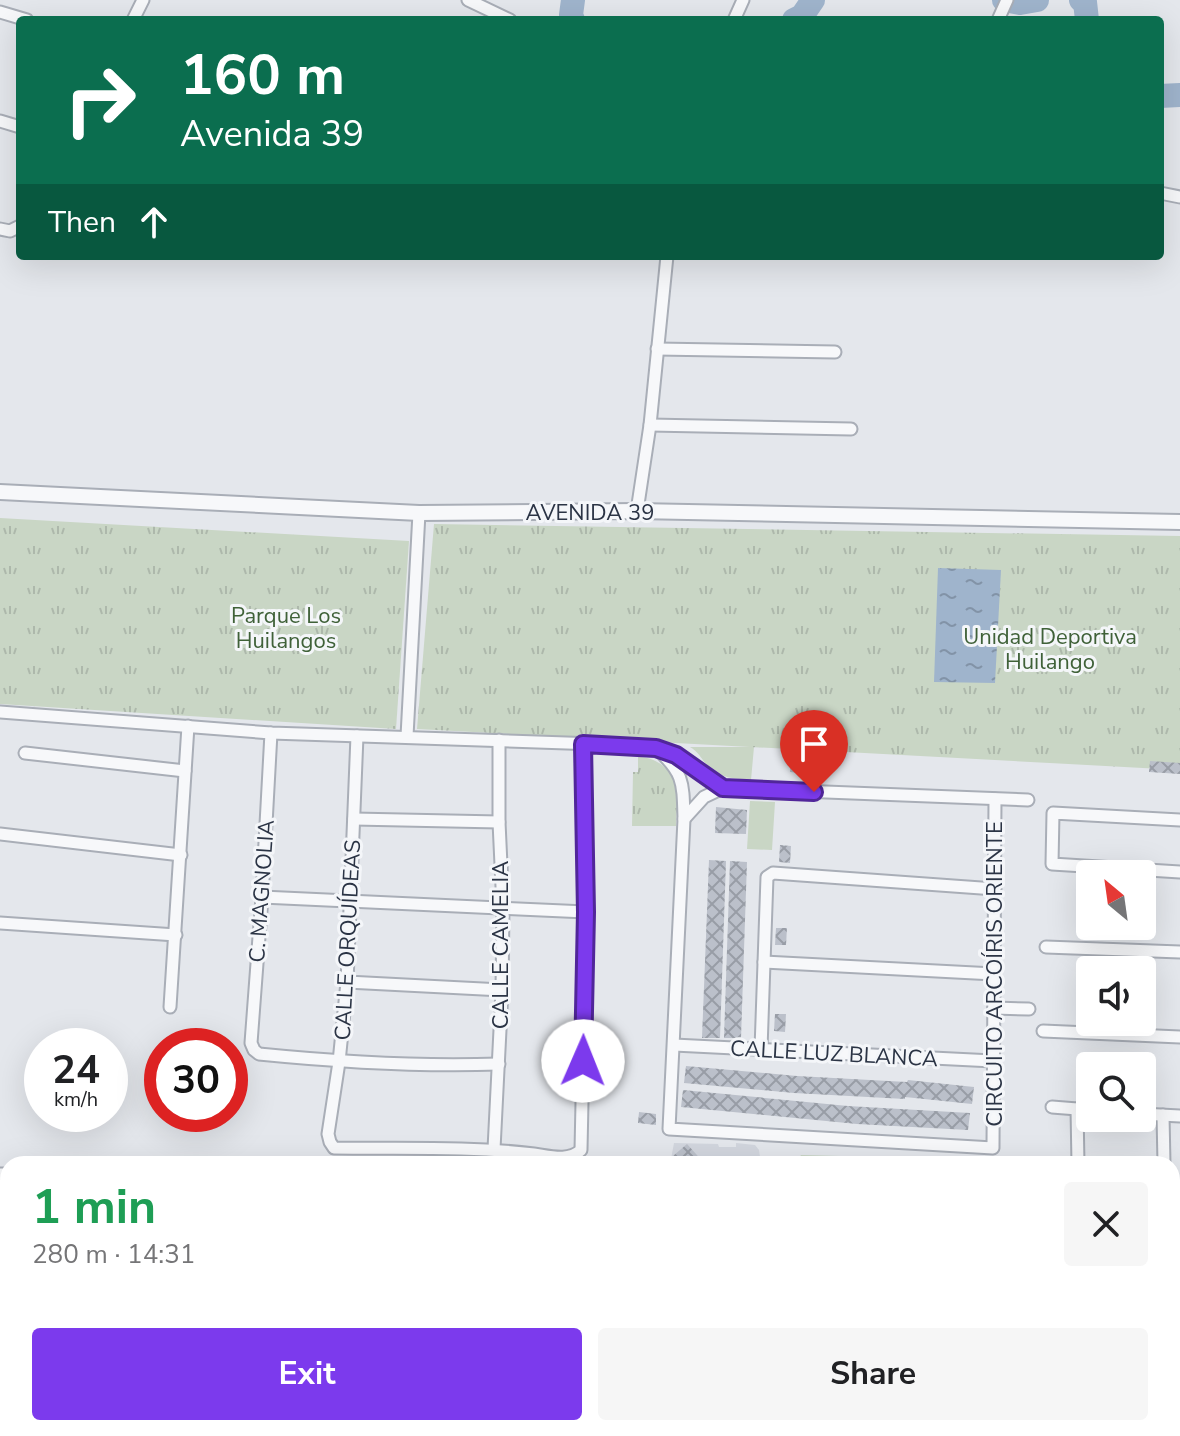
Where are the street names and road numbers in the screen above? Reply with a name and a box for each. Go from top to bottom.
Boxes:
street label: AVENIDA 39 [526,498,654,528]
street label: C. MAGNOLIA [242,819,282,963]
street label: CIRCUITO ARCOÍRIS ORIENTE [980,821,1010,1127]
street label: CALLE ORQUÍDEAS [328,839,368,1041]
street label: CALLE CAMELIA [486,861,516,1029]
street label: CALLE LUZ BLANCA [729,1034,939,1074]

